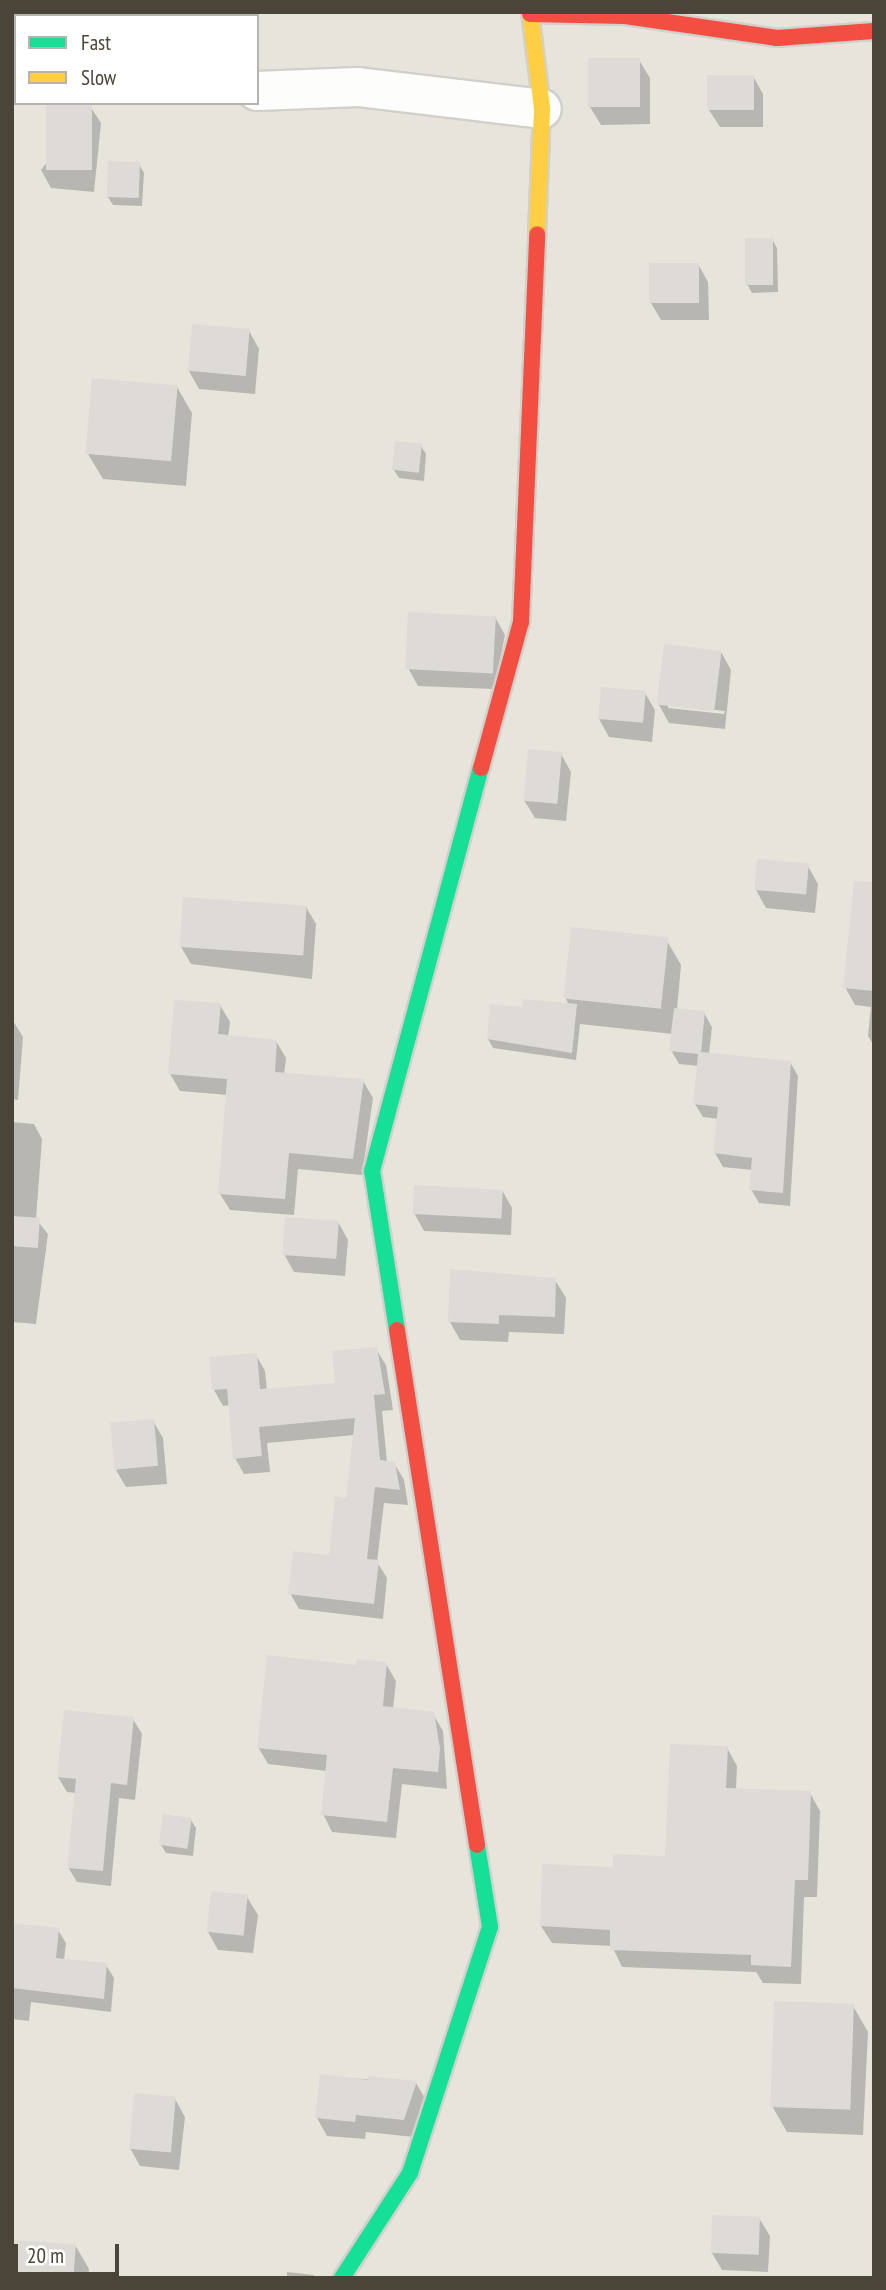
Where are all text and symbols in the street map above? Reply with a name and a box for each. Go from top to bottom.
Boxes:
legend [14,14,259,105]
text: Fast [81,29,111,56]
text: Slow [81,64,116,91]
scale bar [18,2230,122,2274]
text: 20 m [27,2242,64,2269]

